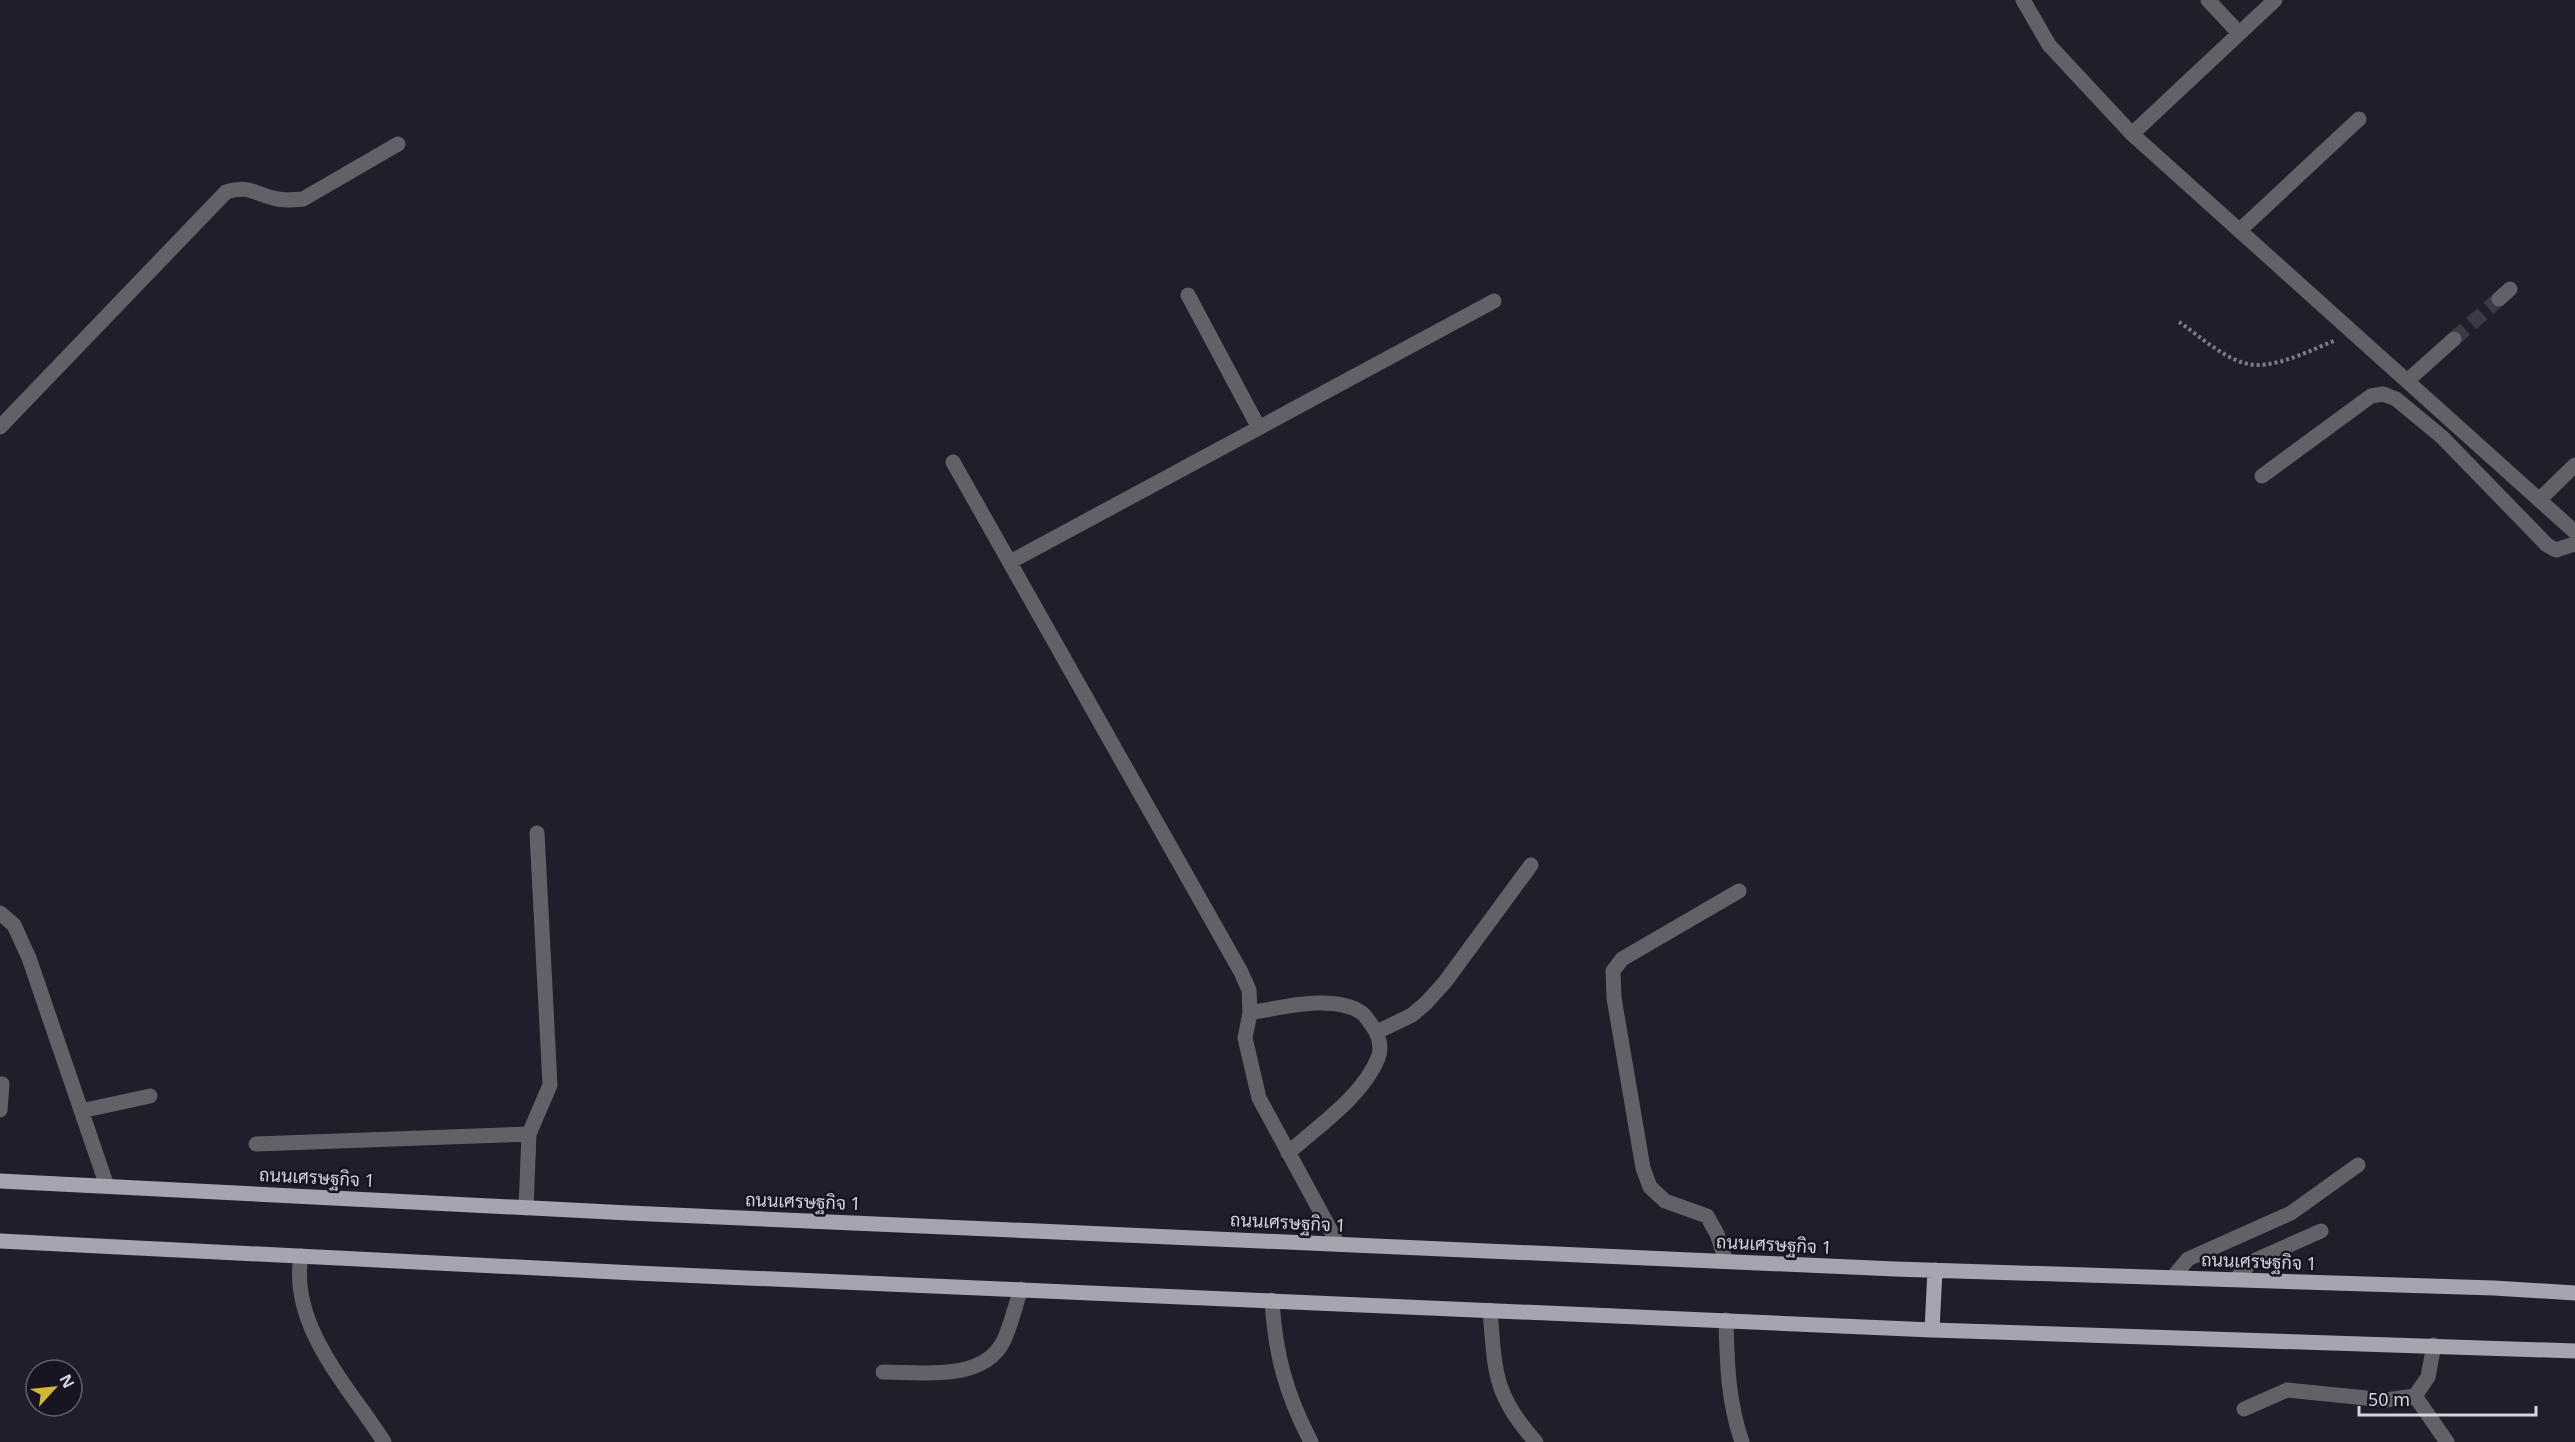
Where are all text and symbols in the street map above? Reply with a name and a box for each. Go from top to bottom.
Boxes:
street label: ถนนเศรษฐกิจ 1 [259,1162,375,1193]
street label: ถนนเศรษฐกิจ 1 [745,1187,861,1216]
street label: ถนนเศรษฐกิจ 1 [1230,1207,1346,1238]
street label: ถนนเศรษฐกิจ 1 [1716,1229,1832,1260]
street label: ถนนเศรษฐกิจ 1 [2201,1247,2317,1276]
north arrow [24,1358,84,1418]
text: N [55,1370,80,1392]
scale bar [2359,1379,2536,1417]
text: 50 m [2368,1387,2410,1411]

